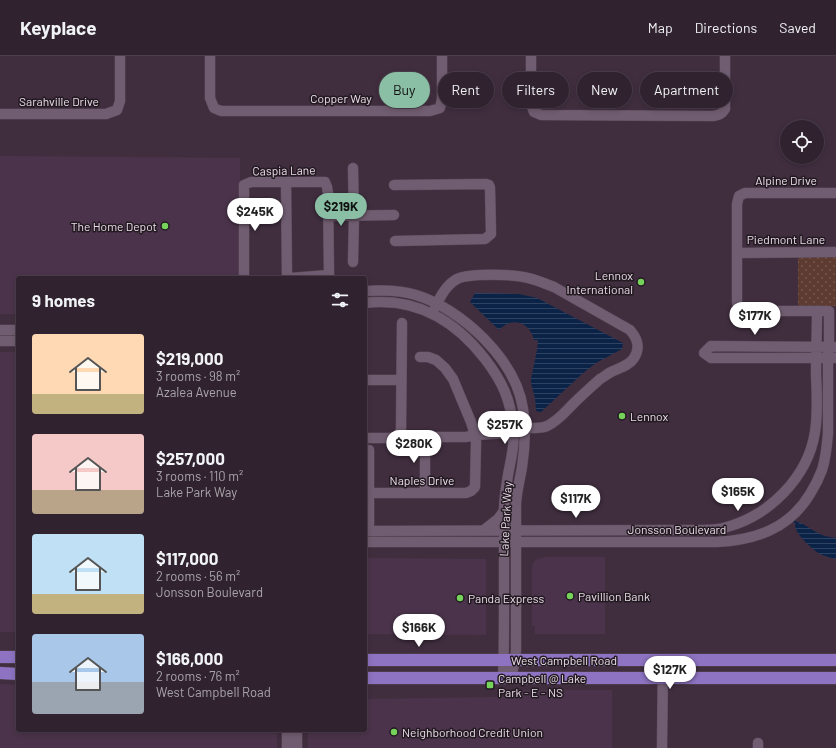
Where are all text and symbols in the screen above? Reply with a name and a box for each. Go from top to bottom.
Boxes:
text: Keyplace [20,16,97,39]
text: Map [648,19,673,36]
text: Directions [695,19,757,36]
text: Saved [779,19,816,36]
chip: Buy [379,72,430,108]
chip: Rent [438,72,494,108]
chip: Filters [502,72,569,108]
chip: New [577,72,632,108]
chip: Apartment [640,72,733,108]
street label: Copper Way [310,91,372,105]
street label: Sarahville Drive [19,94,99,108]
map controls [780,120,824,164]
button: locate [780,120,824,164]
street label: Caspia Lane [252,162,316,178]
street label: Alpine Drive [755,173,817,187]
pin: $219K [313,193,369,227]
pin: $245K [227,198,283,232]
text: $219K [324,198,358,214]
text: $245K [236,203,274,219]
place label: The Home Depot [71,219,157,233]
marker: The Home Depot [160,221,170,231]
street label: Piedmont Lane [747,232,825,246]
place label: Lennox International [567,268,633,296]
marker: Lennox International [636,277,646,287]
icon: filters [329,289,351,311]
text: 9 homes [32,290,95,310]
pin: $177K [727,302,783,336]
text: $177K [738,307,772,323]
text: $219,000 [156,348,223,368]
icon: home [64,350,112,398]
text: 3 rooms · 98 m² [156,368,240,384]
text: Azalea Avenue [156,384,237,400]
place label: Lennox [630,409,668,423]
pin: $257K [477,411,533,445]
marker: Lennox [617,411,627,421]
text: $257K [487,416,523,432]
pin: $280K [386,430,442,464]
text: $280K [395,435,433,451]
text: $257,000 [156,448,225,468]
icon: home [64,450,112,498]
text: 3 rooms · 110 m² [156,468,243,484]
street label: Naples Drive [390,473,454,487]
pin: $165K [710,478,766,512]
street label: Lake Park Way [496,481,514,557]
text: $165K [721,483,755,499]
text: Lake Park Way [156,484,237,500]
pin: $117K [548,485,604,519]
text: $117K [560,490,592,506]
street label: Jonsson Boulevard [628,522,726,536]
text: $117,000 [156,548,218,568]
icon: home [64,550,112,598]
text: 2 rooms · 56 m² [156,568,240,584]
text: Jonsson Boulevard [156,584,263,600]
place label: Pavillion Bank [578,589,650,603]
place label: Panda Express [468,591,544,605]
marker: Pavillion Bank [565,591,575,601]
marker: Panda Express [455,593,465,603]
pin: $166K [391,614,447,648]
text: $166K [402,619,436,635]
text: $166,000 [156,648,223,668]
icon: home [64,650,112,698]
street label: West Campbell Road [511,653,617,667]
pin: $127K [642,656,698,690]
text: $127K [653,661,687,677]
text: 2 rooms · 76 m² [156,668,240,684]
place label: Campbell @ Lake Park - E - NS [498,671,586,699]
marker: Campbell @ Lake Park - E - NS [485,680,495,690]
text: West Campbell Road [156,684,271,700]
place label: Neighborhood Credit Union [402,725,543,739]
marker: Neighborhood Credit Union [389,727,399,737]

